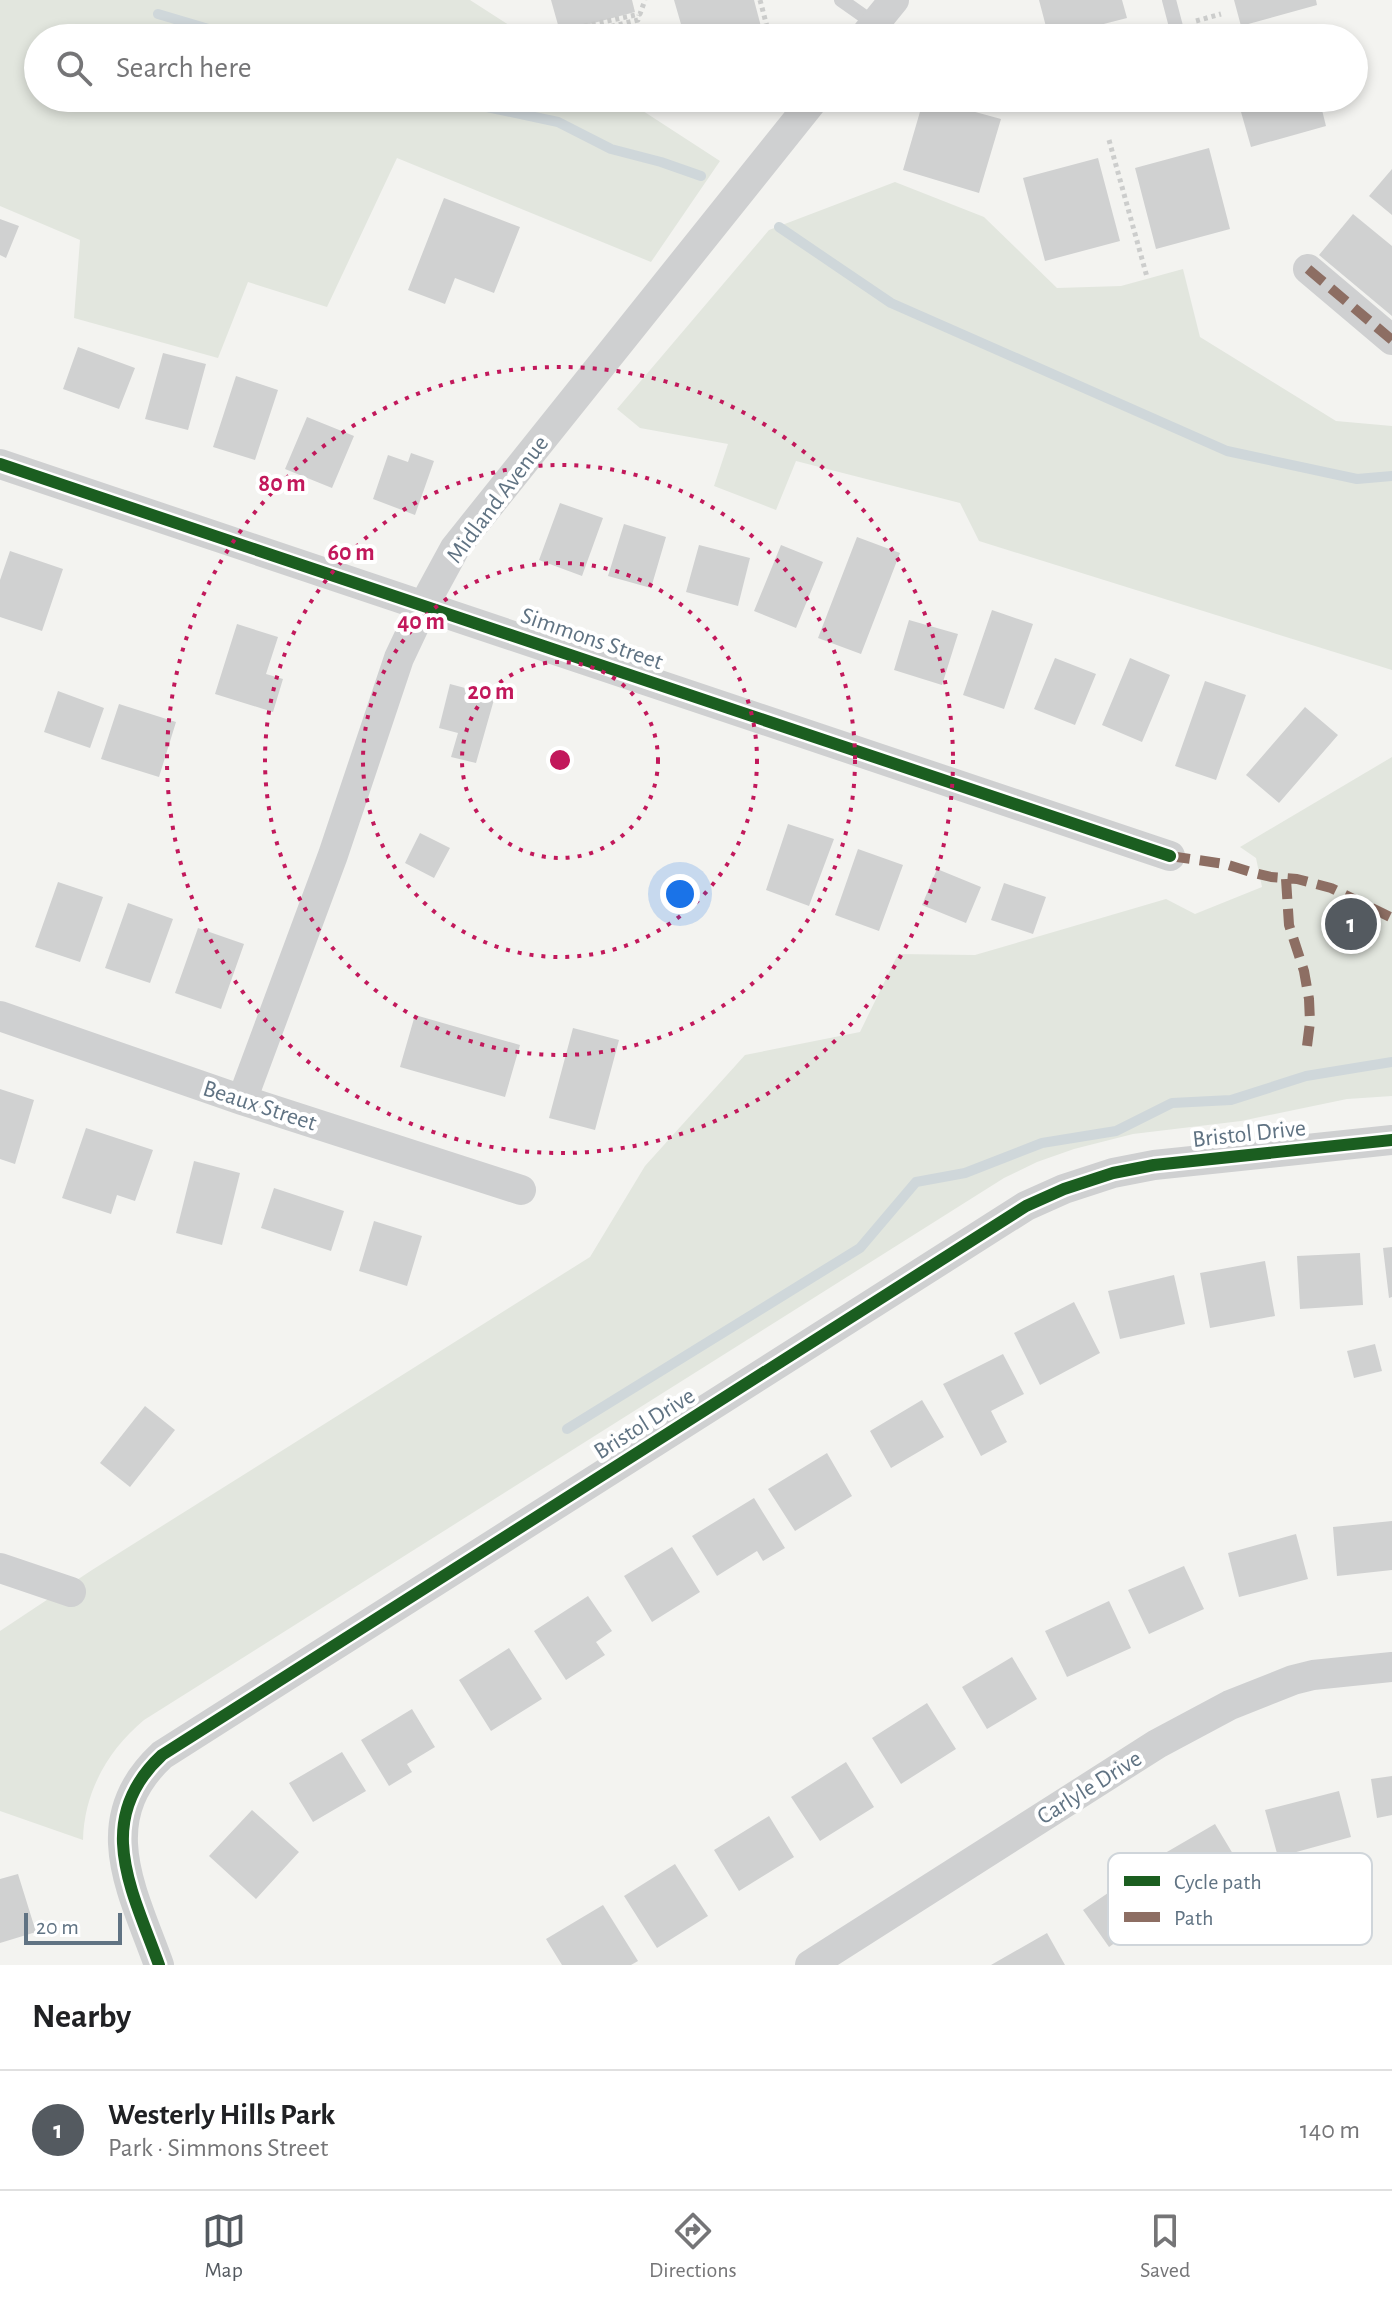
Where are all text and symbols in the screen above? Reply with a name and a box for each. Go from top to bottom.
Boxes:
search box [24,24,1368,112]
icon: search [52,46,96,90]
text: Search here [116,53,252,83]
street label: Midland Avenue [442,431,553,568]
text: 80 m [258,472,306,496]
text: 60 m [327,541,375,565]
street label: Simmons Street [518,603,666,675]
text: 40 m [397,610,445,634]
text: 20 m [468,680,514,704]
centre of rings [546,746,574,774]
your location [660,874,700,914]
pin: 1 [1325,894,1377,954]
street label: Beaux Street [200,1076,320,1136]
street label: Bristol Drive [1191,1116,1307,1152]
street label: Bristol Drive [590,1383,699,1464]
street label: Carlyle Drive [1033,1746,1146,1829]
legend [1108,1853,1372,1945]
text: Cycle path [1174,1871,1262,1893]
text: Path [1174,1907,1214,1929]
scale bar [24,1909,122,1945]
text: 20 m [36,1916,79,1938]
text: Nearby [32,2000,131,2034]
text: Westerly Hills Park [108,2100,335,2130]
text: 1 [53,2117,63,2143]
text: 140 m [1300,2117,1360,2143]
text: Park · Simmons Street [108,2135,328,2161]
tab: Map [202,2209,246,2283]
tab: Directions [649,2209,737,2283]
tab: Saved [1140,2209,1190,2283]

